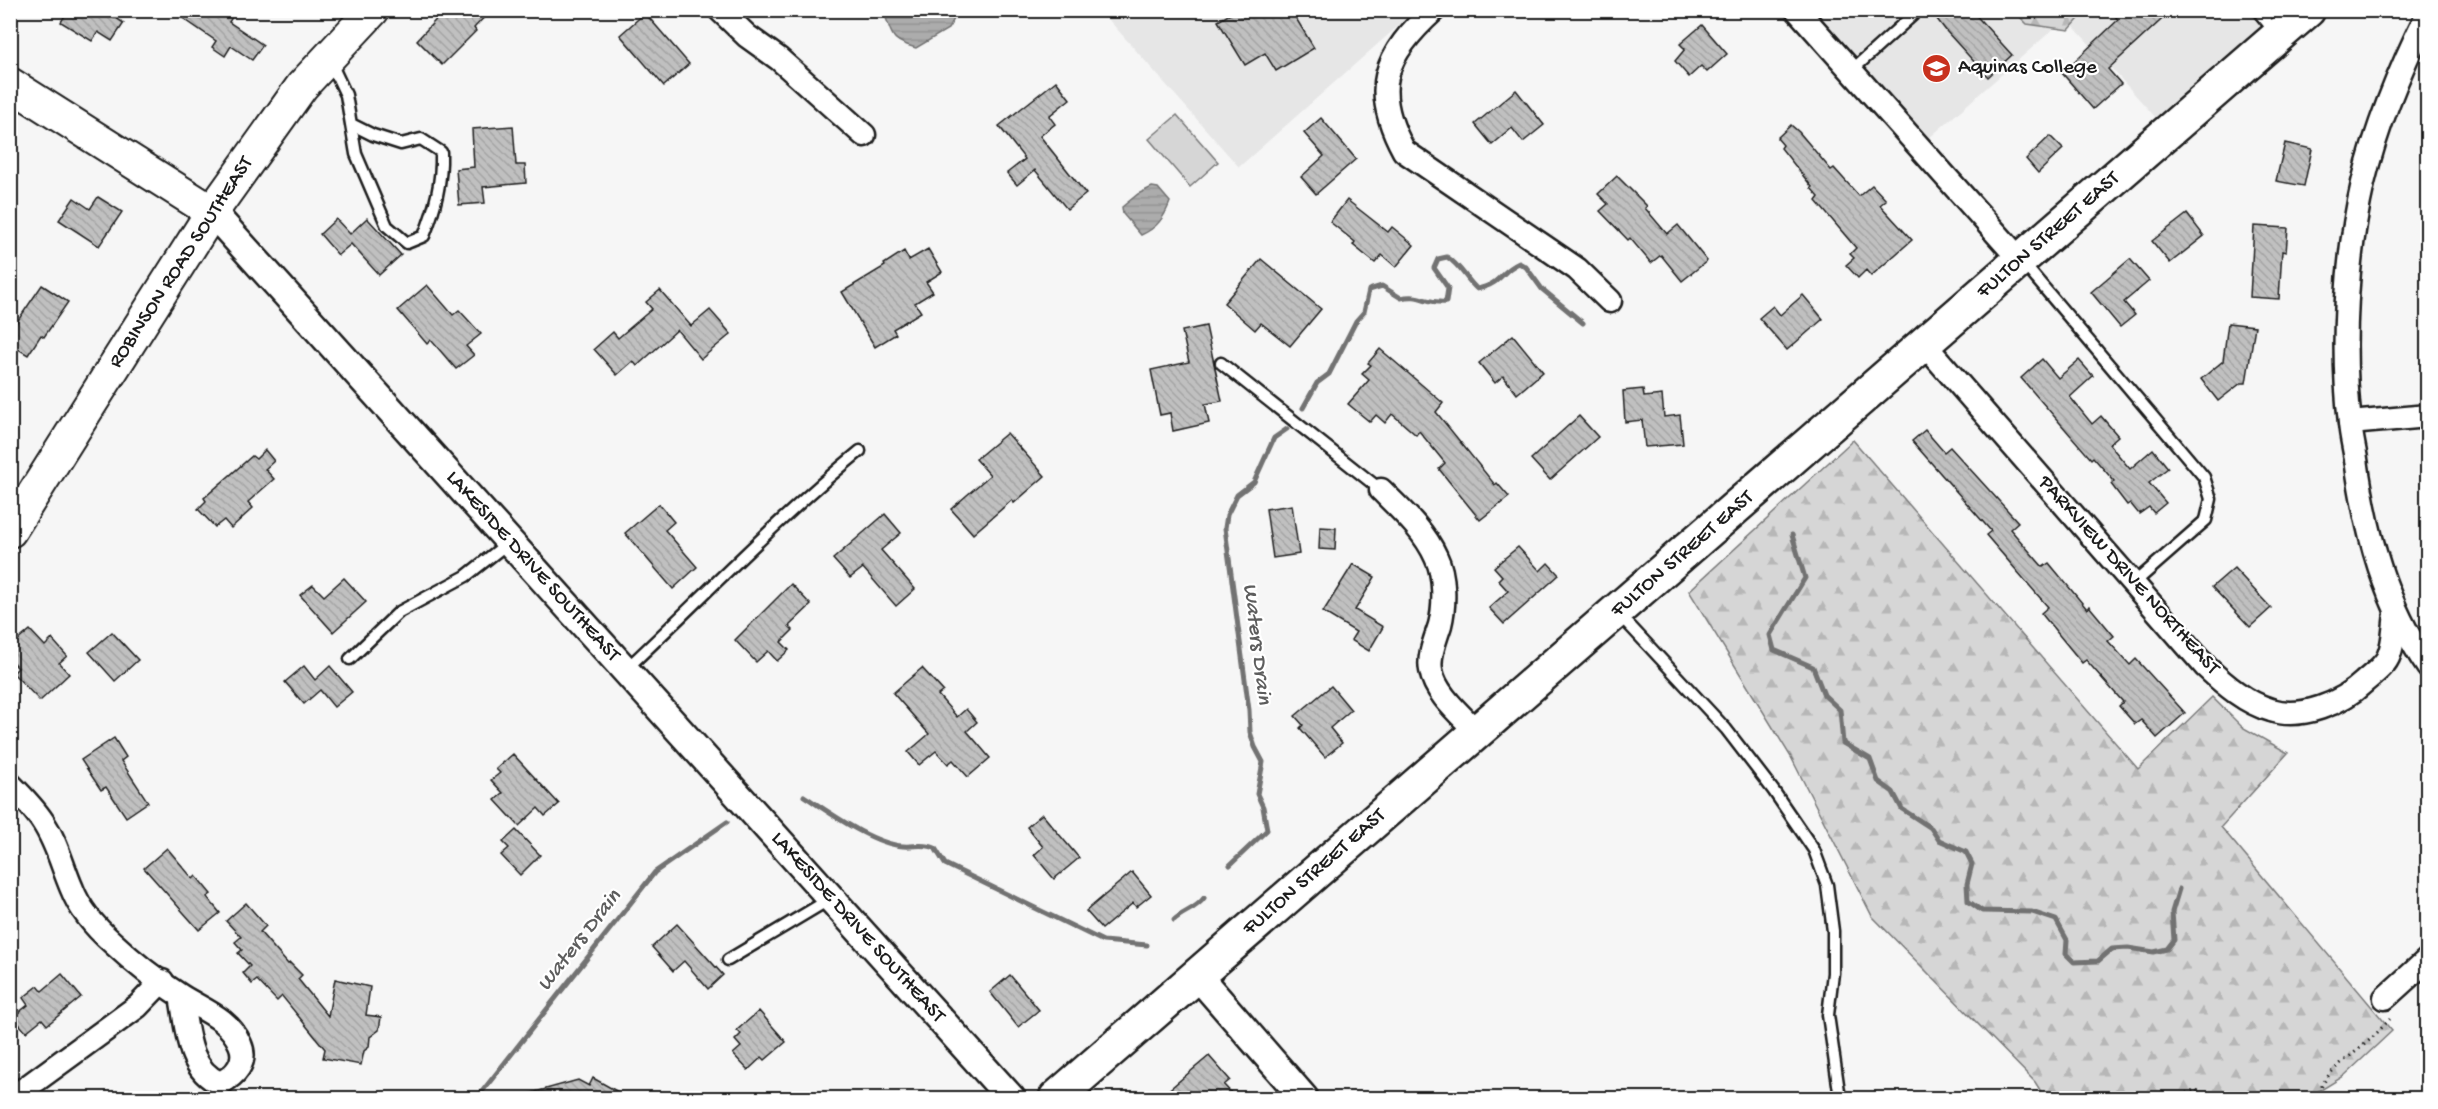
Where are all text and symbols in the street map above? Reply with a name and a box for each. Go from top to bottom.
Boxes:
school or university icon: Aquinas College [1921,52,1953,84]
place label: Aquinas College [1958,56,2098,81]
street label: ROBINSON ROAD SOUTHEAST [104,152,260,373]
street label: FULTON STREET EAST [1972,166,2126,306]
street label: LAKESIDE DRIVE SOUTHEAST [440,466,625,668]
street label: PARKVIEW DRIVE NORTHEAST [2031,471,2225,681]
street label: FULTON STREET EAST [1606,485,1760,625]
water label: Waters Drain [1236,582,1276,707]
street label: FULTON STREET EAST [1238,803,1392,943]
street label: LAKESIDE DRIVE SOUTHEAST [765,827,950,1029]
water label: Waters Drain [532,885,628,997]

